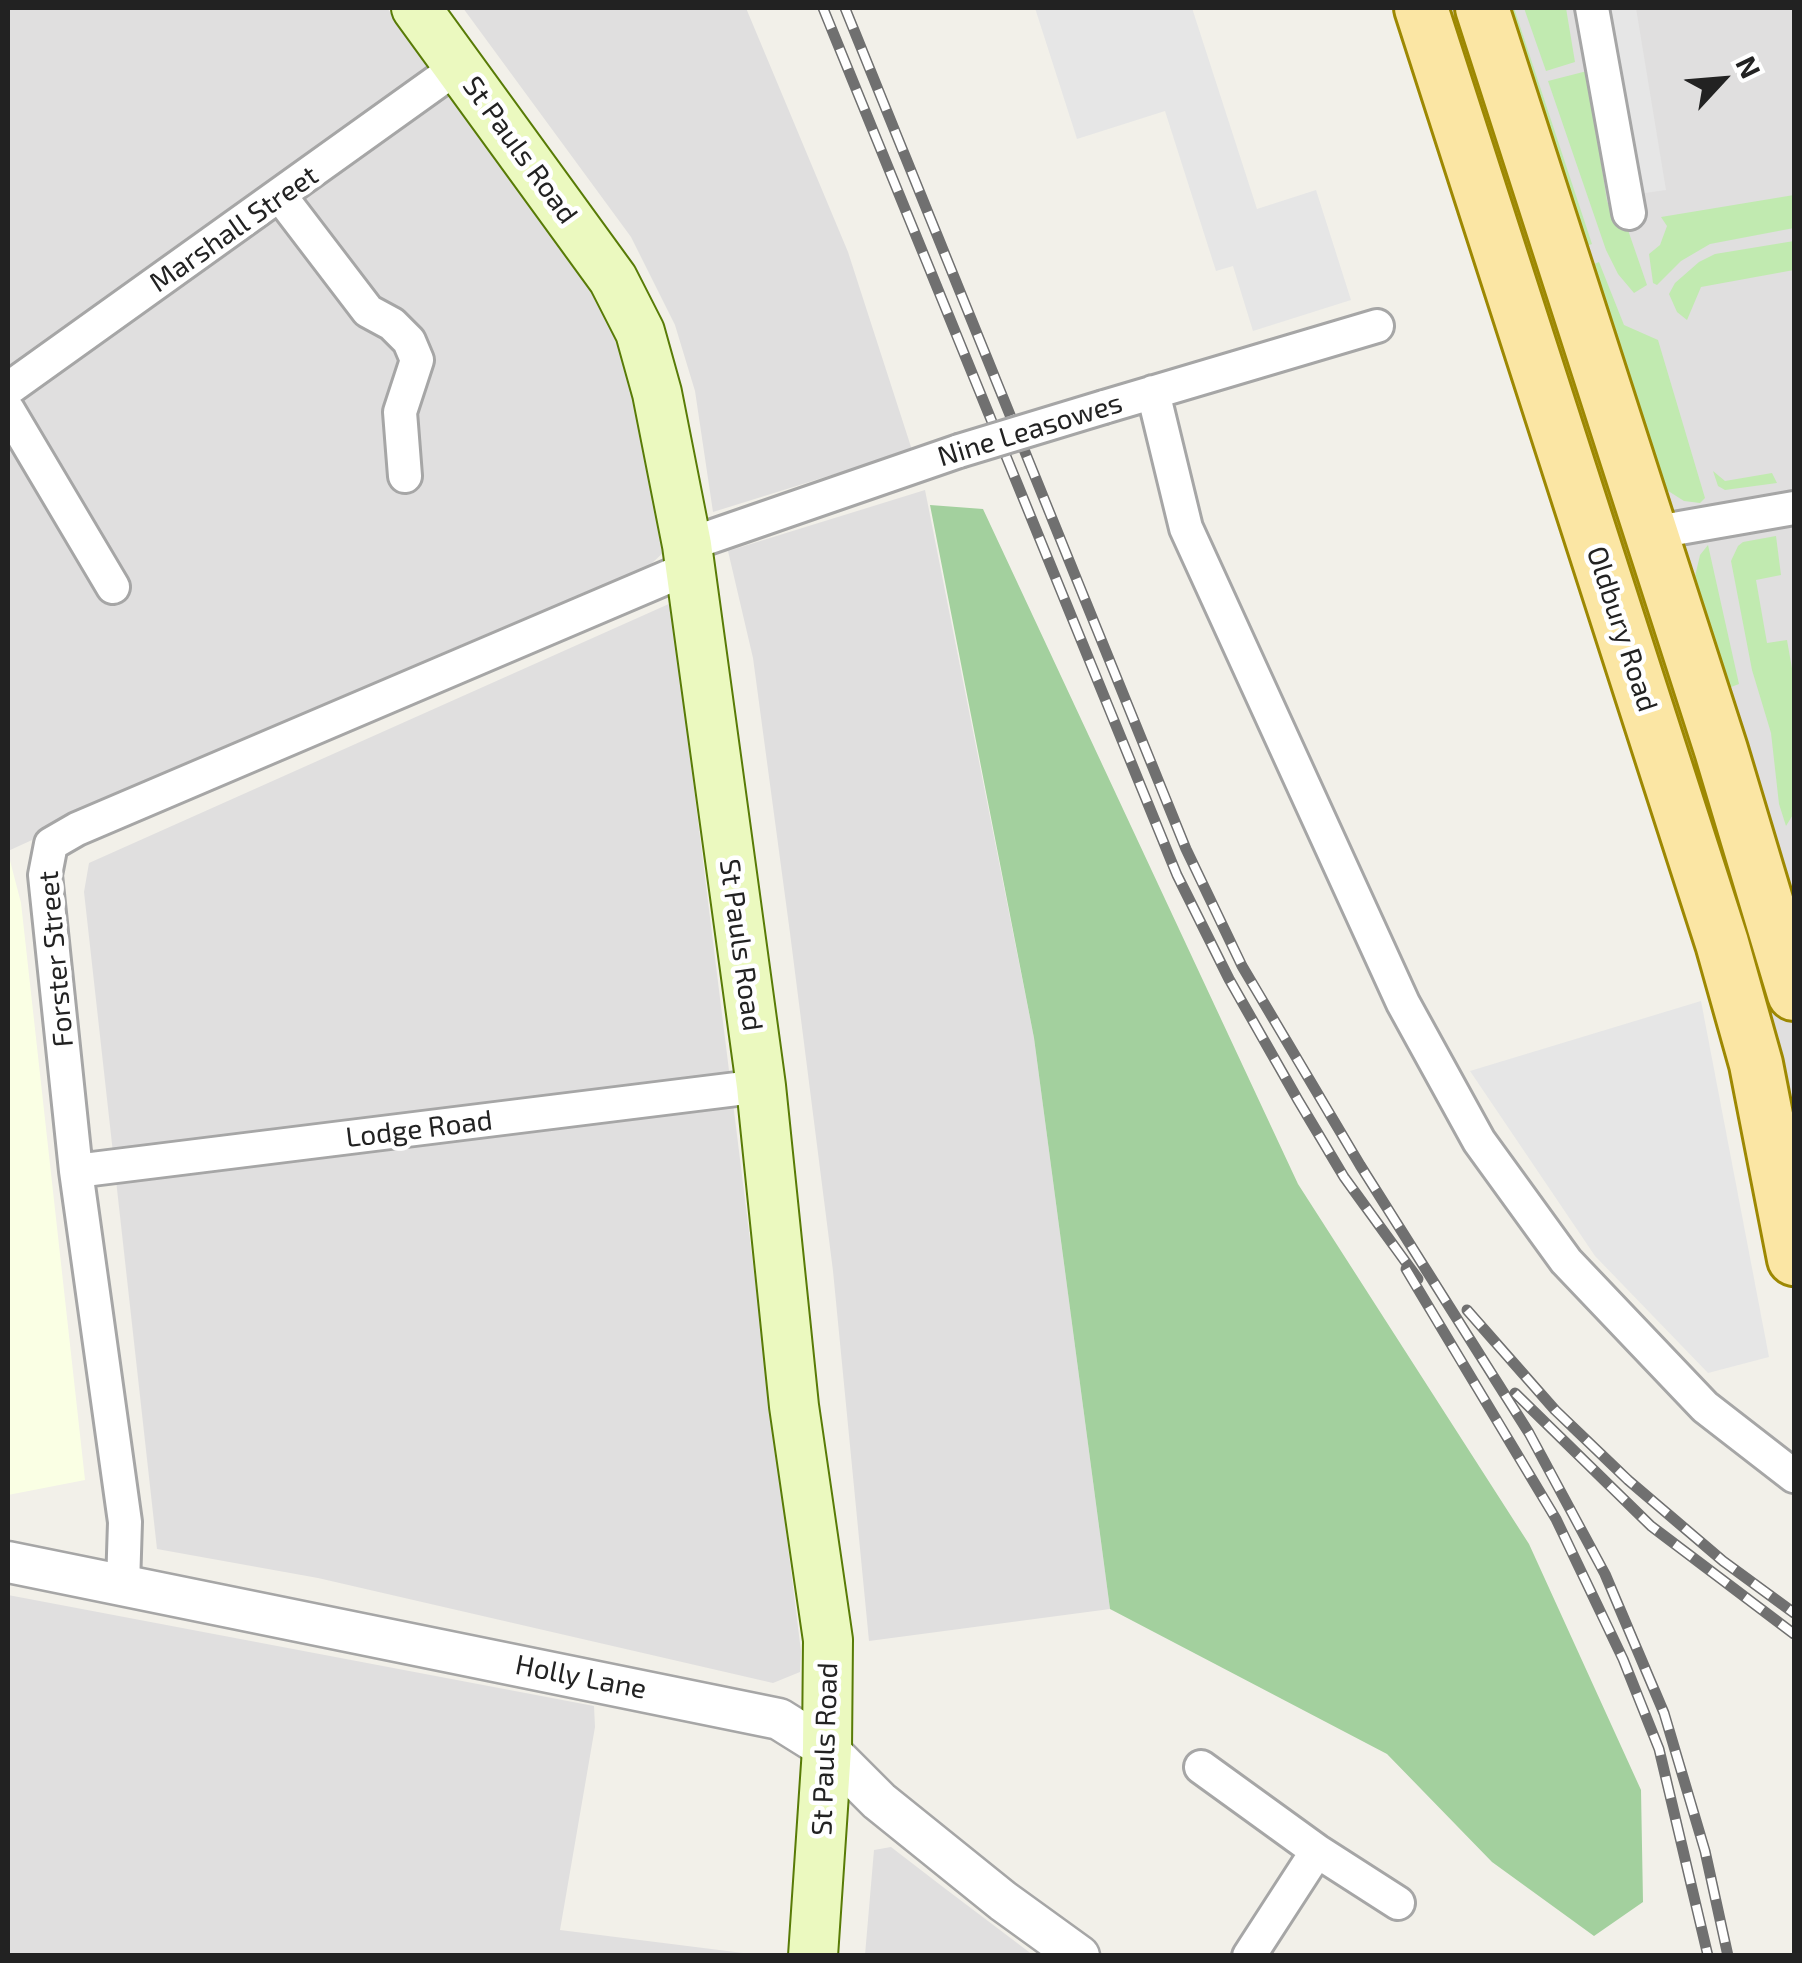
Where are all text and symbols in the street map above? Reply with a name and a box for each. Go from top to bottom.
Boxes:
north arrow [1672,30,1772,130]
text: N [1729,50,1769,83]
street label: St Pauls Road [455,70,585,230]
street label: Marshall Street [143,159,325,299]
street label: Nine Leasowes [934,386,1126,474]
street label: Oldbury Road [1579,542,1665,716]
street label: St Pauls Road [712,857,770,1033]
street label: Forster Street [32,869,80,1049]
street label: Lodge Road [344,1103,494,1155]
street label: Holly Lane [513,1648,649,1706]
street label: St Pauls Road [805,1662,845,1836]

